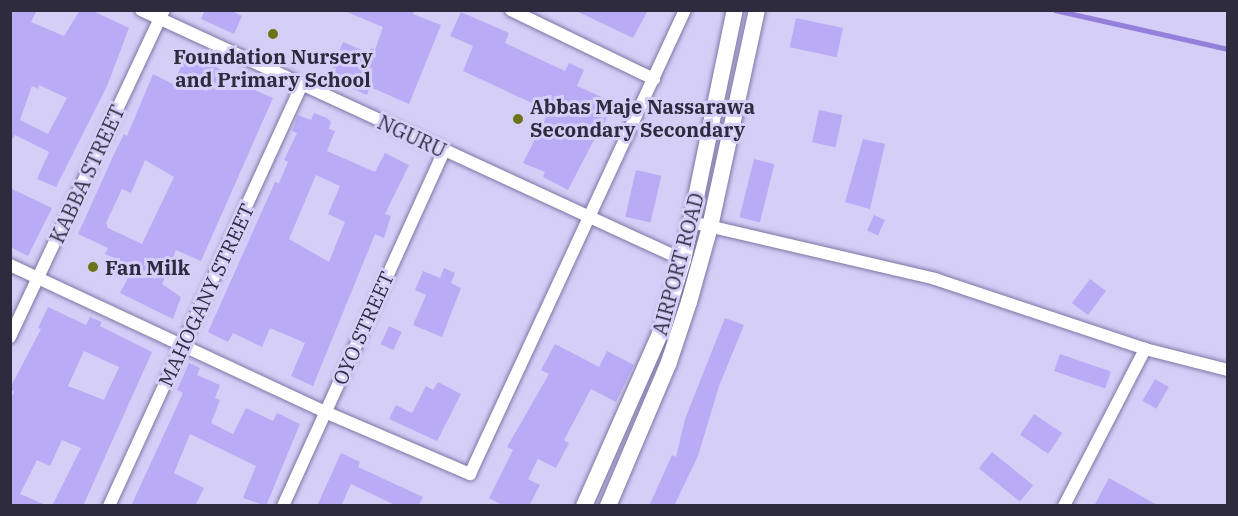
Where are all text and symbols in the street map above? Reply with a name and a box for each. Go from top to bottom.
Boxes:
marker: Foundation Nursery and Primary School [266,27,280,41]
place label: Foundation Nursery and Primary School [173,44,373,91]
place label: Abbas Maje Nassarawa Secondary Secondary [530,95,755,142]
street label: KABBA STREET [45,101,129,247]
street label: NGURU [374,110,450,162]
marker: Abbas Maje Nassarawa Secondary Secondary [511,112,525,126]
street label: AIRPORT ROAD [647,190,709,338]
street label: MAHOGANY STREET [153,200,259,390]
place label: Fan Milk [105,255,190,279]
marker: Fan Milk [86,260,100,274]
street label: OYO STREET [327,268,399,388]

